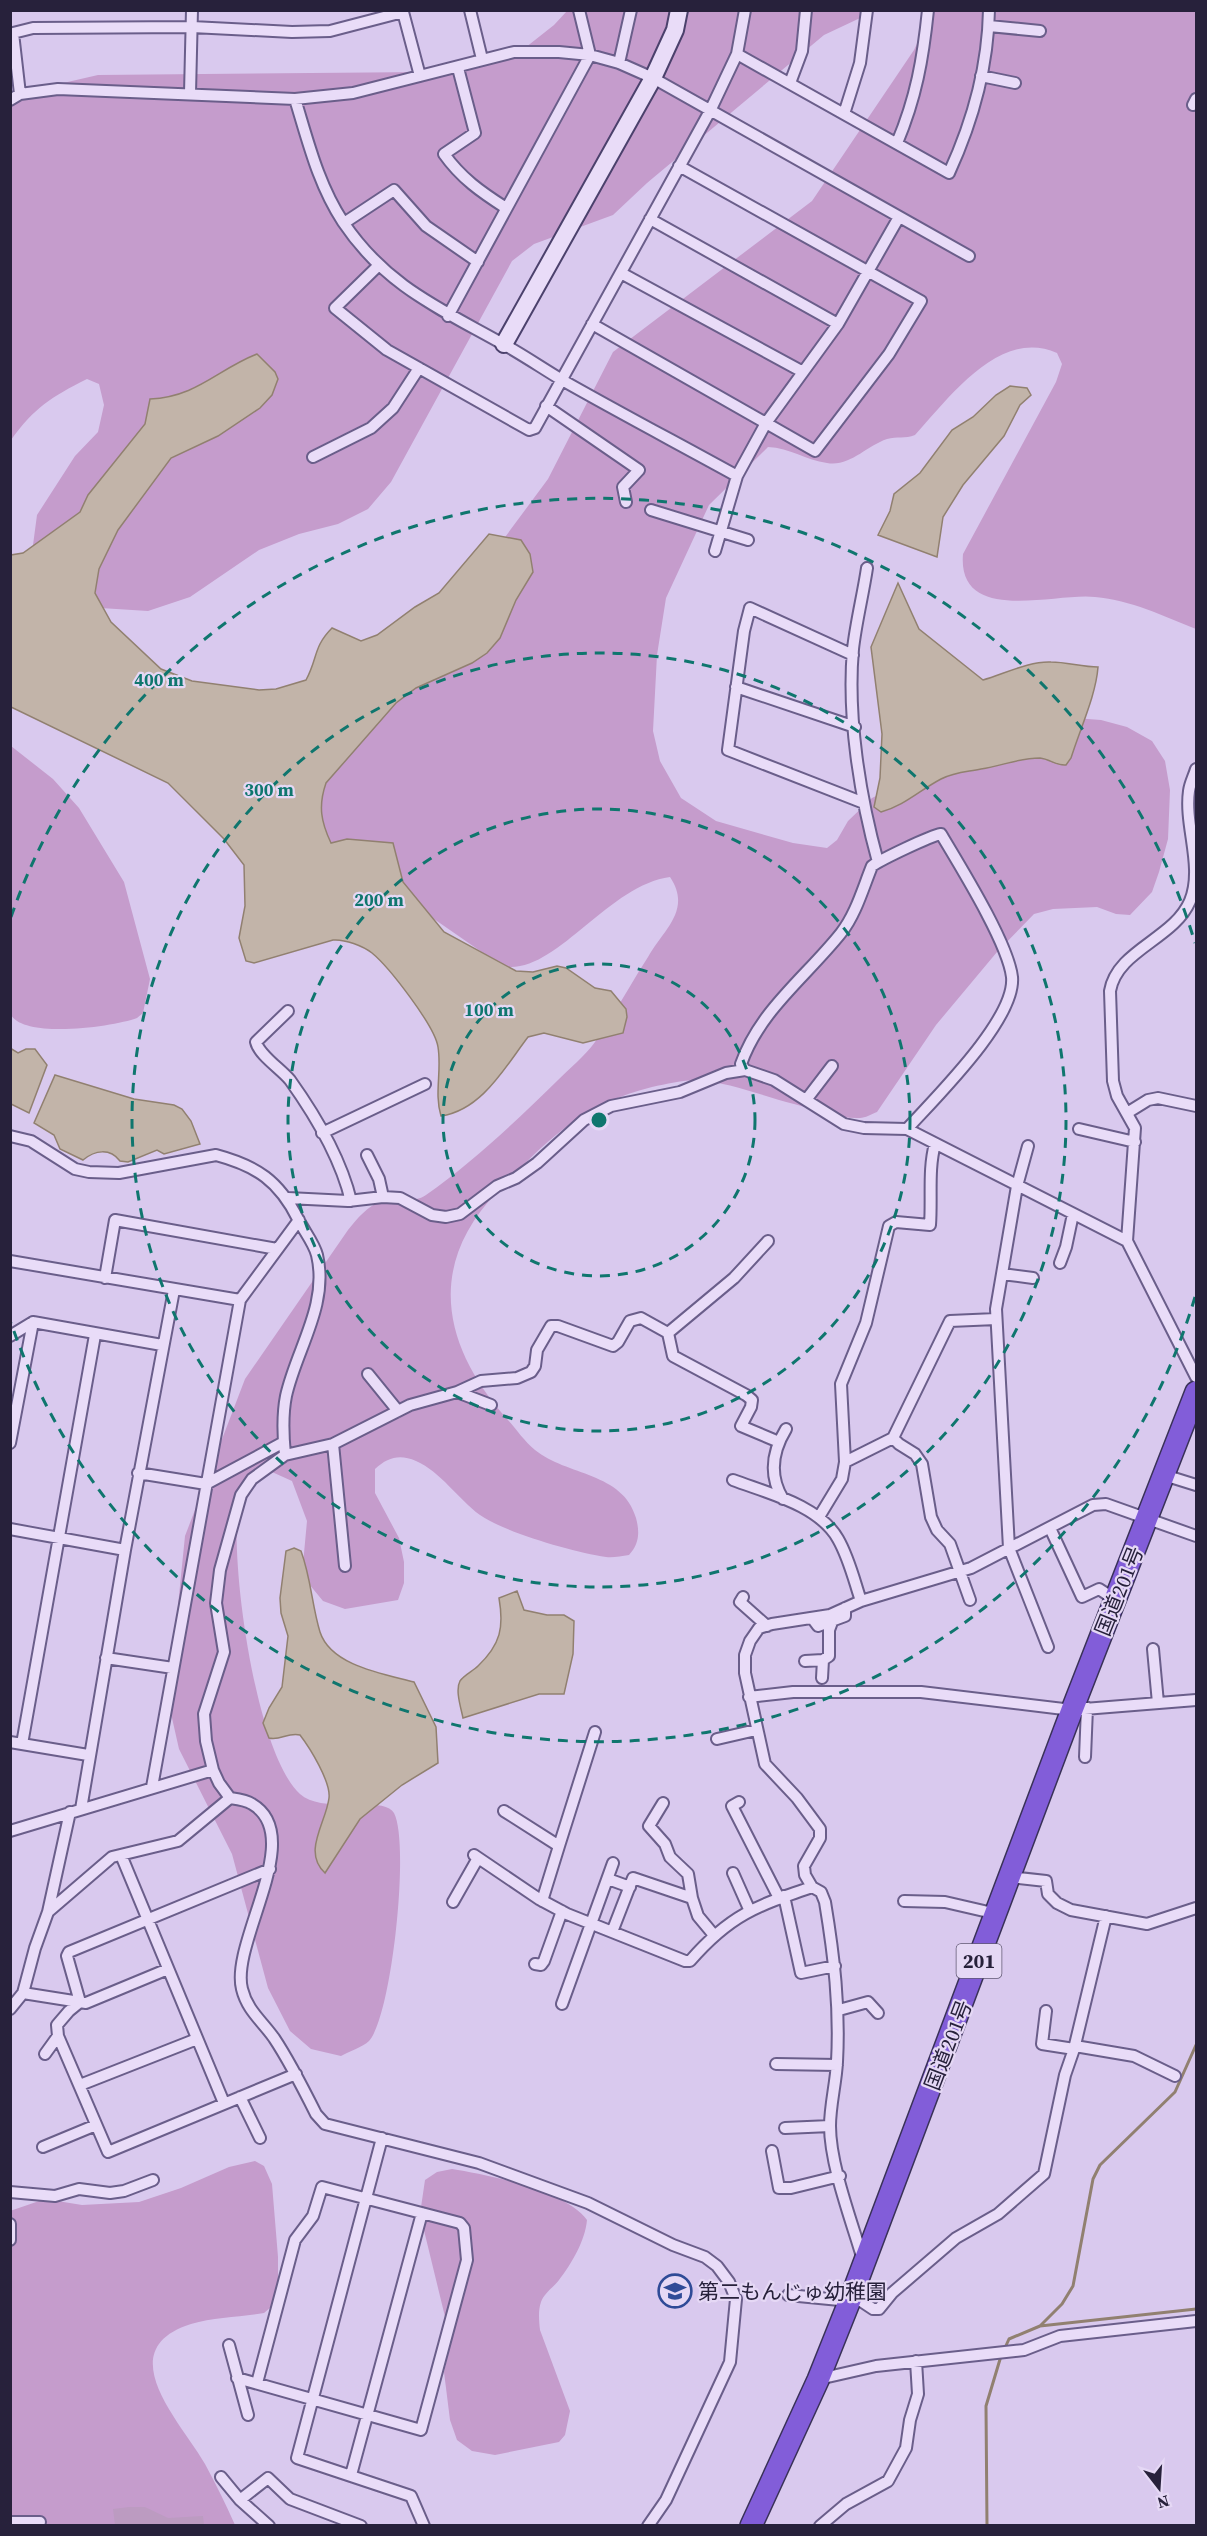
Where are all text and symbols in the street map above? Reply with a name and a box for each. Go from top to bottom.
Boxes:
text: 400 m [134,667,184,692]
text: 300 m [244,777,294,802]
text: 200 m [354,887,404,912]
text: 100 m [464,997,514,1022]
centre of rings [589,1110,609,1130]
street label: 国道201号 [1088,1542,1150,1640]
road number: 201 [956,1944,1002,1978]
street label: 国道201号 [918,1996,978,2094]
school or university icon: 第二もんじゅ幼稚園 [657,2273,693,2309]
place label: 第二もんじゅ幼稚園 [698,2277,887,2306]
north arrow [1129,2458,1189,2518]
text: N [1154,2490,1172,2515]

